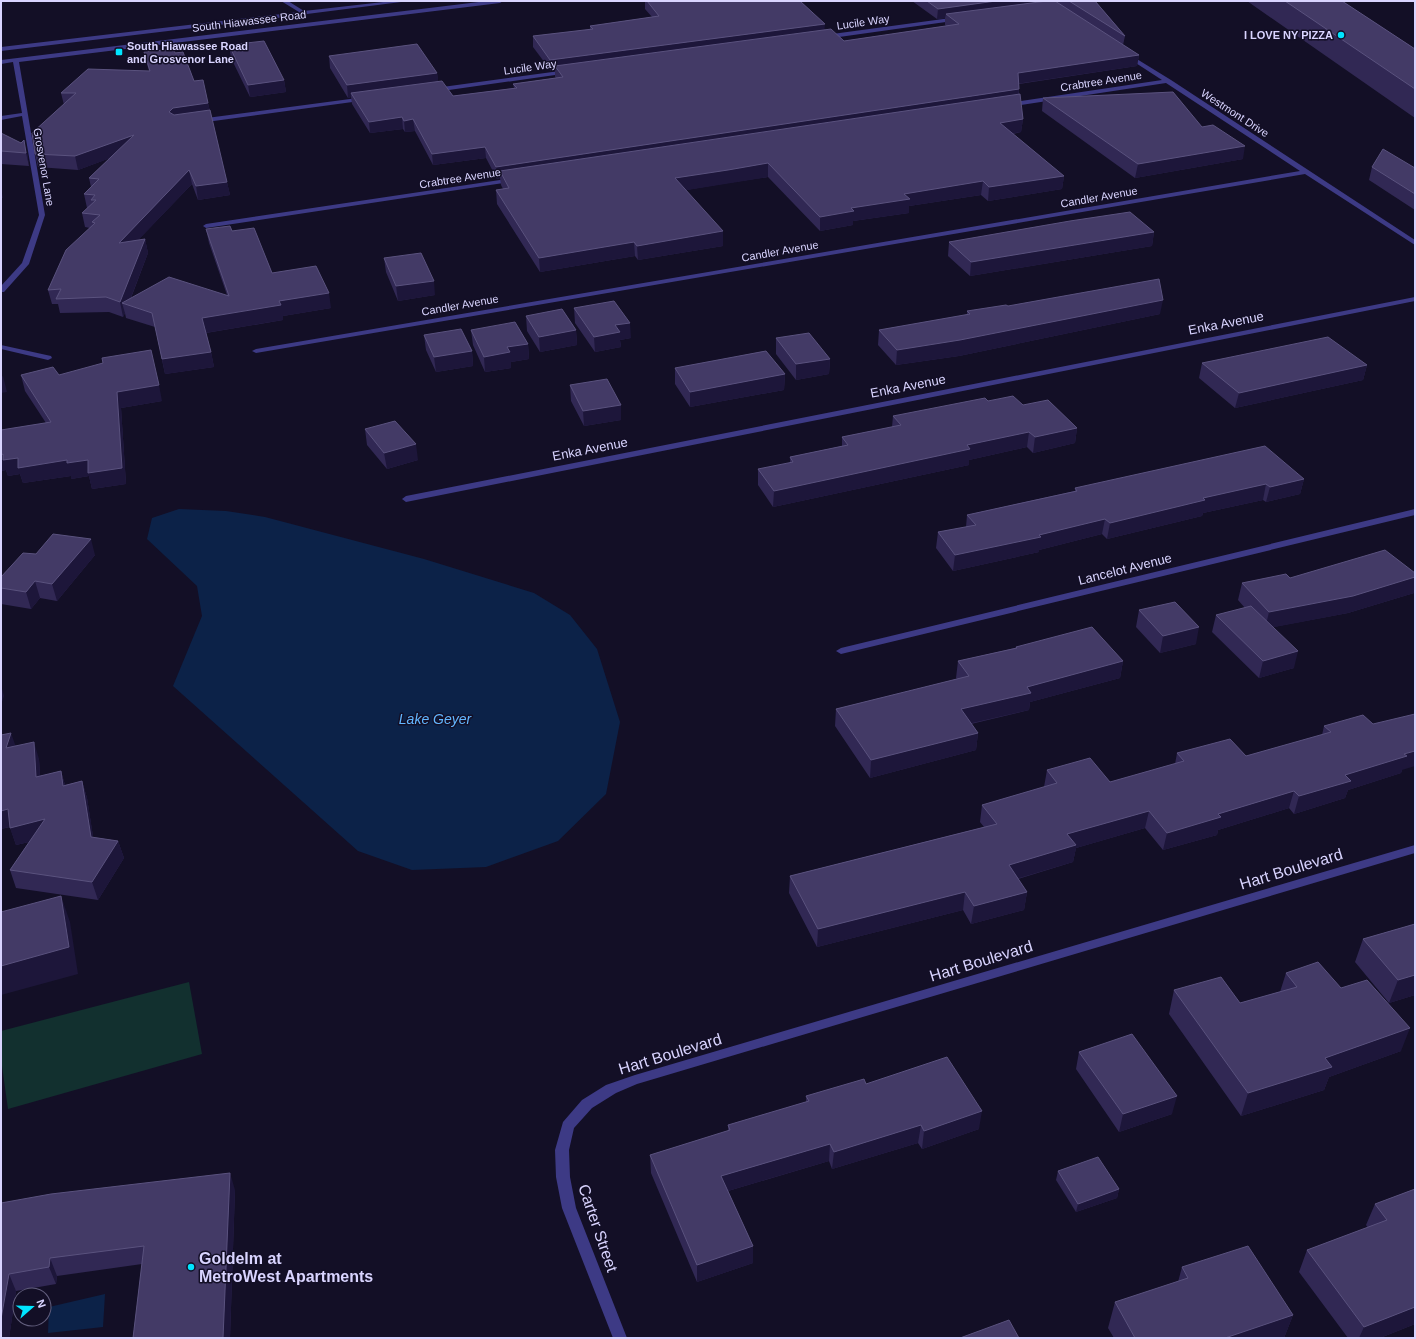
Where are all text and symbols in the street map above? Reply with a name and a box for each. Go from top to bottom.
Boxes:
street label: South Hiawassee Road [191,8,307,34]
street label: Lucile Way [836,12,891,32]
place label: I LOVE NY PIZZA [1244,29,1333,41]
marker: I LOVE NY PIZZA [1336,30,1346,40]
place label: South Hiawassee Road and Grosvenor Lane [127,40,248,65]
marker: South Hiawassee Road and Grosvenor Lane [114,47,124,57]
street label: Lucile Way [503,57,558,77]
street label: Crabtree Avenue [1059,69,1143,93]
street label: Westmont Drive [1199,87,1271,139]
street label: Grosvenor Lane [31,127,57,207]
street label: Crabtree Avenue [418,166,502,190]
street label: Candler Avenue [1060,184,1138,210]
street label: Candler Avenue [741,238,819,264]
street label: Candler Avenue [421,292,499,318]
street label: Enka Avenue [1187,308,1265,338]
street label: Enka Avenue [869,371,947,401]
street label: Enka Avenue [551,434,629,464]
street label: Lancelot Avenue [1077,550,1173,588]
water label: Lake Geyer [399,711,473,727]
street label: Hart Boulevard [1237,845,1345,893]
street label: Hart Boulevard [927,937,1035,985]
street label: Hart Boulevard [616,1030,724,1078]
street label: Carter Street [575,1182,621,1275]
place label: Goldelm at MetroWest Apartments [199,1250,373,1285]
marker: Goldelm at MetroWest Apartments [186,1262,196,1272]
north arrow [12,1287,52,1327]
text: N [34,1298,48,1309]

